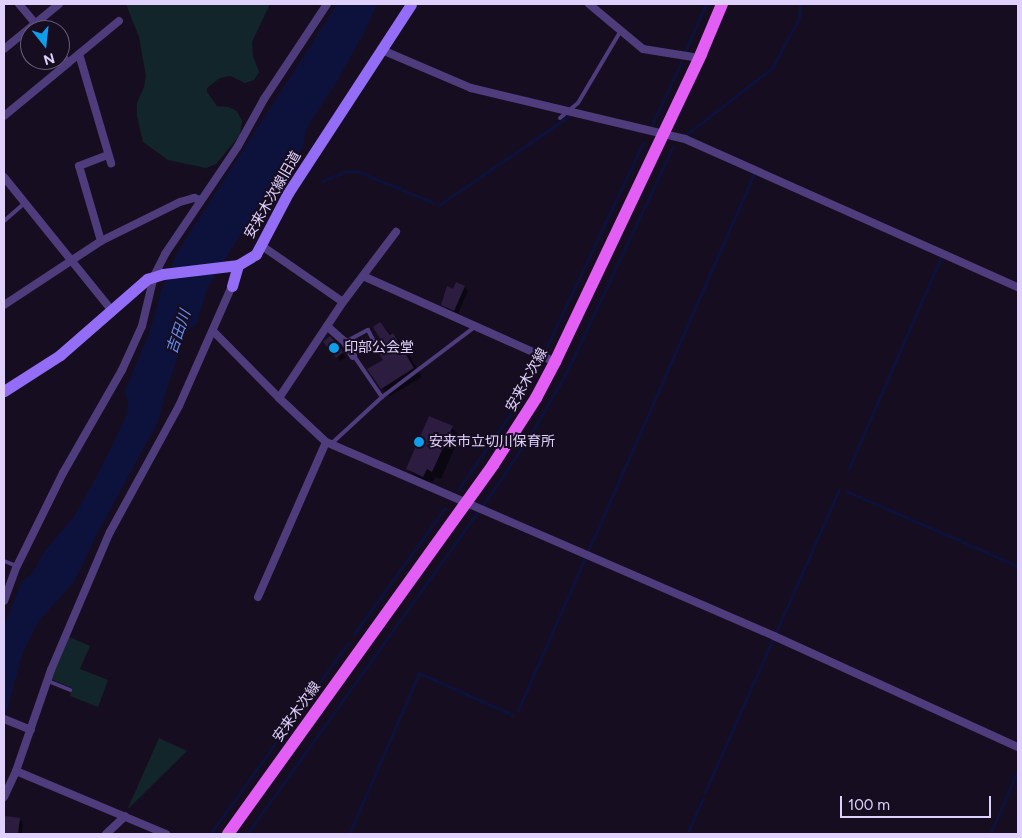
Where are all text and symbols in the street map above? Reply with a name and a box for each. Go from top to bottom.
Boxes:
north arrow [20,20,70,70]
text: N [41,49,57,69]
street label: 安来木次線旧道 [241,148,305,242]
water label: 吉田川 [163,308,195,356]
place label: 印部公会堂 [344,340,414,356]
marker: 印部公会堂 [328,342,340,354]
street label: 安来木次線 [503,345,551,415]
place label: 安来市立切川保育所 [429,434,555,450]
marker: 安来市立切川保育所 [413,436,425,448]
street label: 安来木次線 [270,679,324,745]
scale bar [842,786,993,818]
text: 100 m [848,796,890,814]

